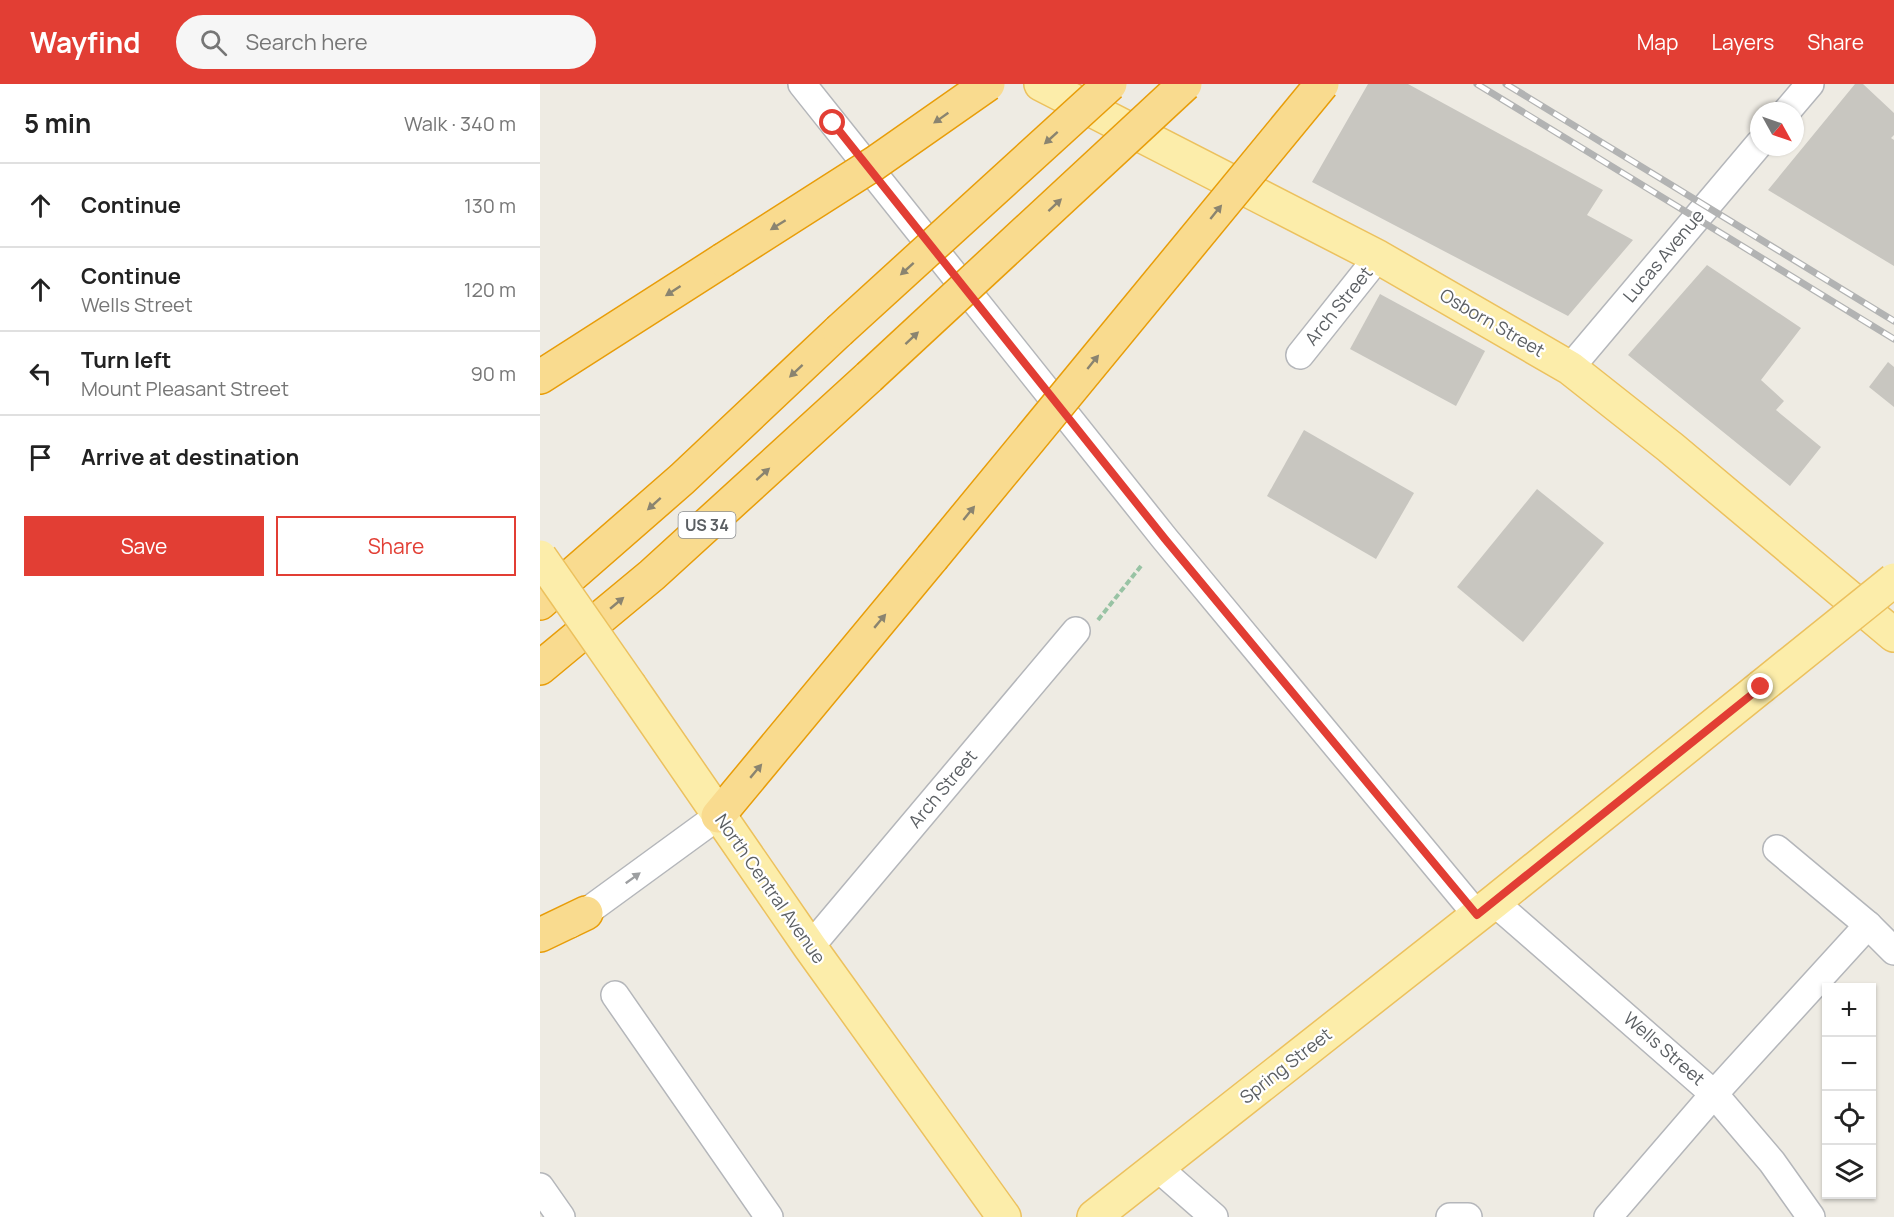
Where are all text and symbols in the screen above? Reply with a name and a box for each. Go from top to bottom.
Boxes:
search box [176,15,596,69]
text: Wayfind [30,23,140,61]
icon: search [197,26,230,59]
text: Search here [245,27,368,57]
text: Map [1637,28,1678,56]
text: Layers [1711,28,1774,56]
text: Share [1807,28,1864,56]
north arrow [1750,102,1804,156]
text: 5 min [24,105,91,141]
route start [819,109,845,135]
text: Walk · 340 m [404,110,516,137]
one-way arrow [933,112,949,124]
one-way arrow [1044,130,1058,144]
icon: ahead [24,189,57,222]
text: Continue [81,190,181,220]
text: 130 m [464,192,516,219]
one-way arrow [1047,199,1062,212]
one-way arrow [1210,204,1223,220]
street label: Lucas Avenue [1617,204,1709,307]
one-way arrow [770,220,786,231]
text: Continue [81,261,181,291]
street label: Arch Street [1299,261,1377,350]
one-way arrow [900,262,915,275]
icon: ahead [24,273,57,306]
text: 120 m [464,276,516,303]
street label: Osborn Street [1436,282,1549,362]
one-way arrow [665,286,681,297]
text: Wells Street [81,291,193,318]
one-way arrow [905,331,919,345]
text: Turn left [81,345,171,375]
one-way arrow [1086,355,1098,370]
icon: left [24,357,57,390]
text: 90 m [470,360,516,387]
one-way arrow [789,364,804,378]
text: Mount Pleasant Street [81,375,289,402]
icon: arrive [24,441,57,474]
text: Arrive at destination [81,442,299,472]
one-way arrow [755,468,770,481]
one-way arrow [647,497,662,510]
one-way arrow [962,505,975,521]
road number: US 34 [678,512,735,538]
button: Save [24,516,264,576]
button: Share [276,516,516,576]
one-way arrow [609,597,625,610]
one-way arrow [873,613,886,628]
route end [1747,673,1773,699]
street label: Arch Street [903,744,982,832]
one-way arrow [749,764,762,779]
street label: North Central Avenue [710,809,832,968]
one-way arrow [625,872,641,884]
map controls [1822,983,1876,1199]
button: + [1822,983,1876,1037]
street label: Wells Street [1619,1006,1710,1090]
street label: Spring Street [1235,1022,1336,1109]
button: − [1822,1037,1876,1091]
button: locate [1822,1091,1876,1145]
button: layers [1822,1145,1876,1199]

